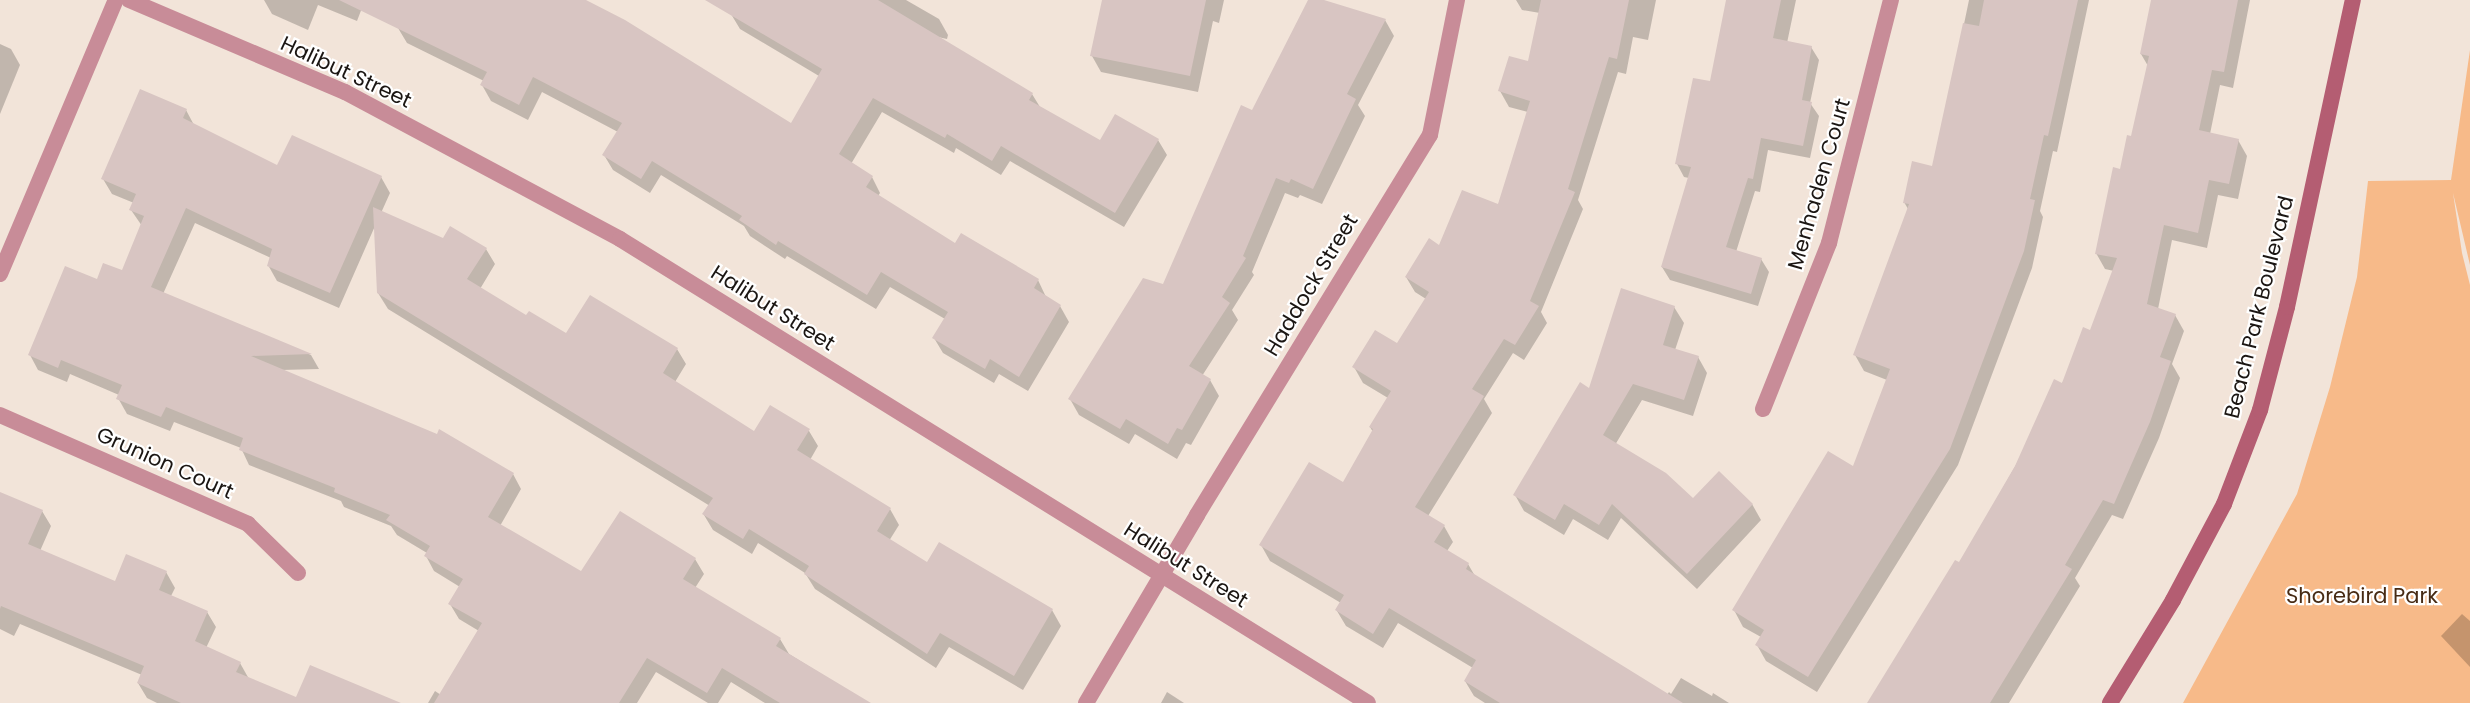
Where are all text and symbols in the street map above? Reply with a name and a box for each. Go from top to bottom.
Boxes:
street label: Halibut Street [277,31,415,113]
street label: Menhaden Court [1782,95,1856,273]
street label: Beach Park Boulevard [2219,193,2299,421]
street label: Haddock Street [1259,209,1363,361]
street label: Halibut Street [706,260,840,356]
street label: Grunion Court [93,422,237,504]
street label: Halibut Street [1119,517,1253,613]
park label: Shorebird Park [2286,583,2438,609]

